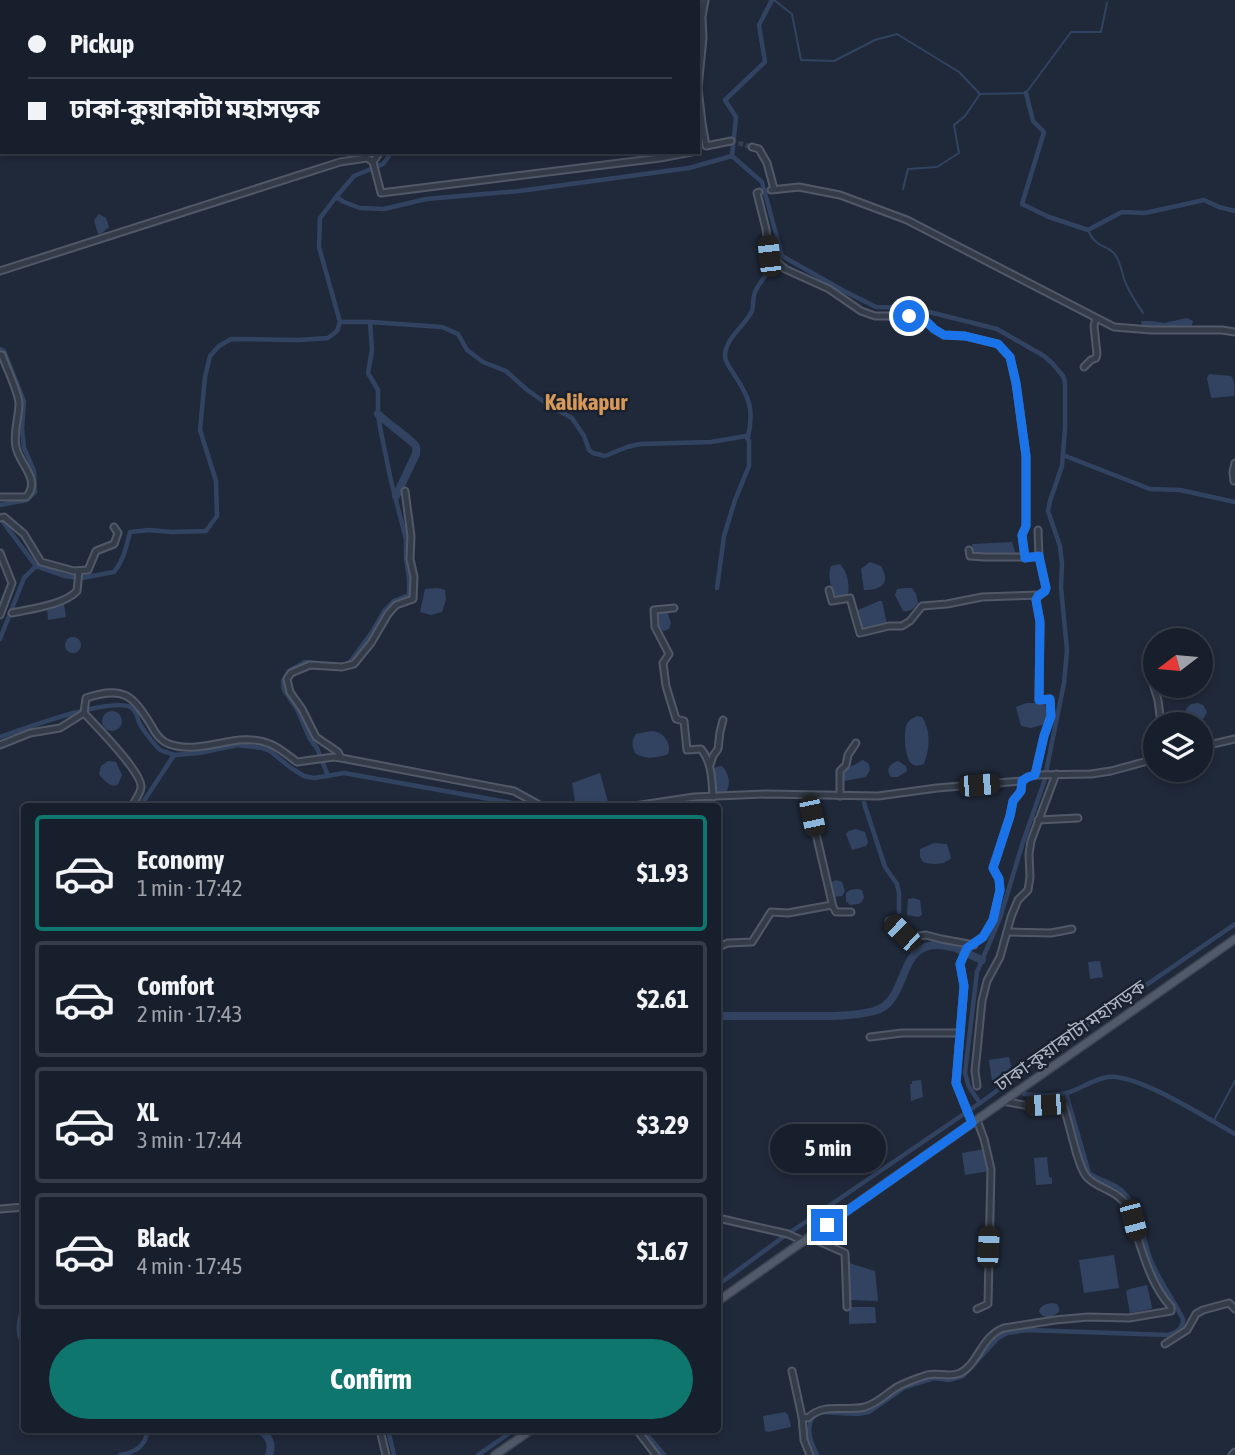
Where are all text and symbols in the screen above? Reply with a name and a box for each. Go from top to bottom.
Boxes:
text: Pickup [70,29,134,59]
text: ঢাকা-কুয়াকাটা মহাসড়ক [70,94,320,124]
car [757,234,782,278]
route start [893,300,925,332]
district label: Kalikapur [545,389,628,415]
north arrow [1143,628,1213,698]
map controls [1143,628,1213,782]
button: layers [1143,712,1213,782]
car [958,773,1001,797]
car [798,793,827,839]
icon: car [53,842,116,905]
text: Economy [137,845,224,875]
text: $1.93 [637,858,689,888]
text: 1 min · 17:42 [137,875,243,901]
car [880,911,925,955]
icon: car [53,968,116,1031]
text: Comfort [137,971,214,1001]
street label: ঢাকা-কুয়াকাটা মহাসড়ক [990,974,1151,1097]
text: $2.61 [637,984,689,1014]
text: 2 min · 17:43 [137,1001,243,1027]
car [1024,1093,1067,1117]
icon: car [53,1094,116,1157]
text: XL [137,1097,159,1127]
text: $3.29 [637,1110,689,1140]
callout: 5 min [769,1124,885,1172]
text: 3 min · 17:44 [137,1127,243,1153]
text: 5 min [805,1135,851,1161]
car [1118,1197,1149,1243]
route end [811,1209,843,1241]
icon: car [53,1220,116,1283]
text: Black [137,1223,189,1253]
car [977,1225,1000,1269]
text: $1.67 [637,1236,689,1266]
text: 4 min · 17:45 [137,1253,243,1279]
button: Confirm [49,1339,693,1419]

